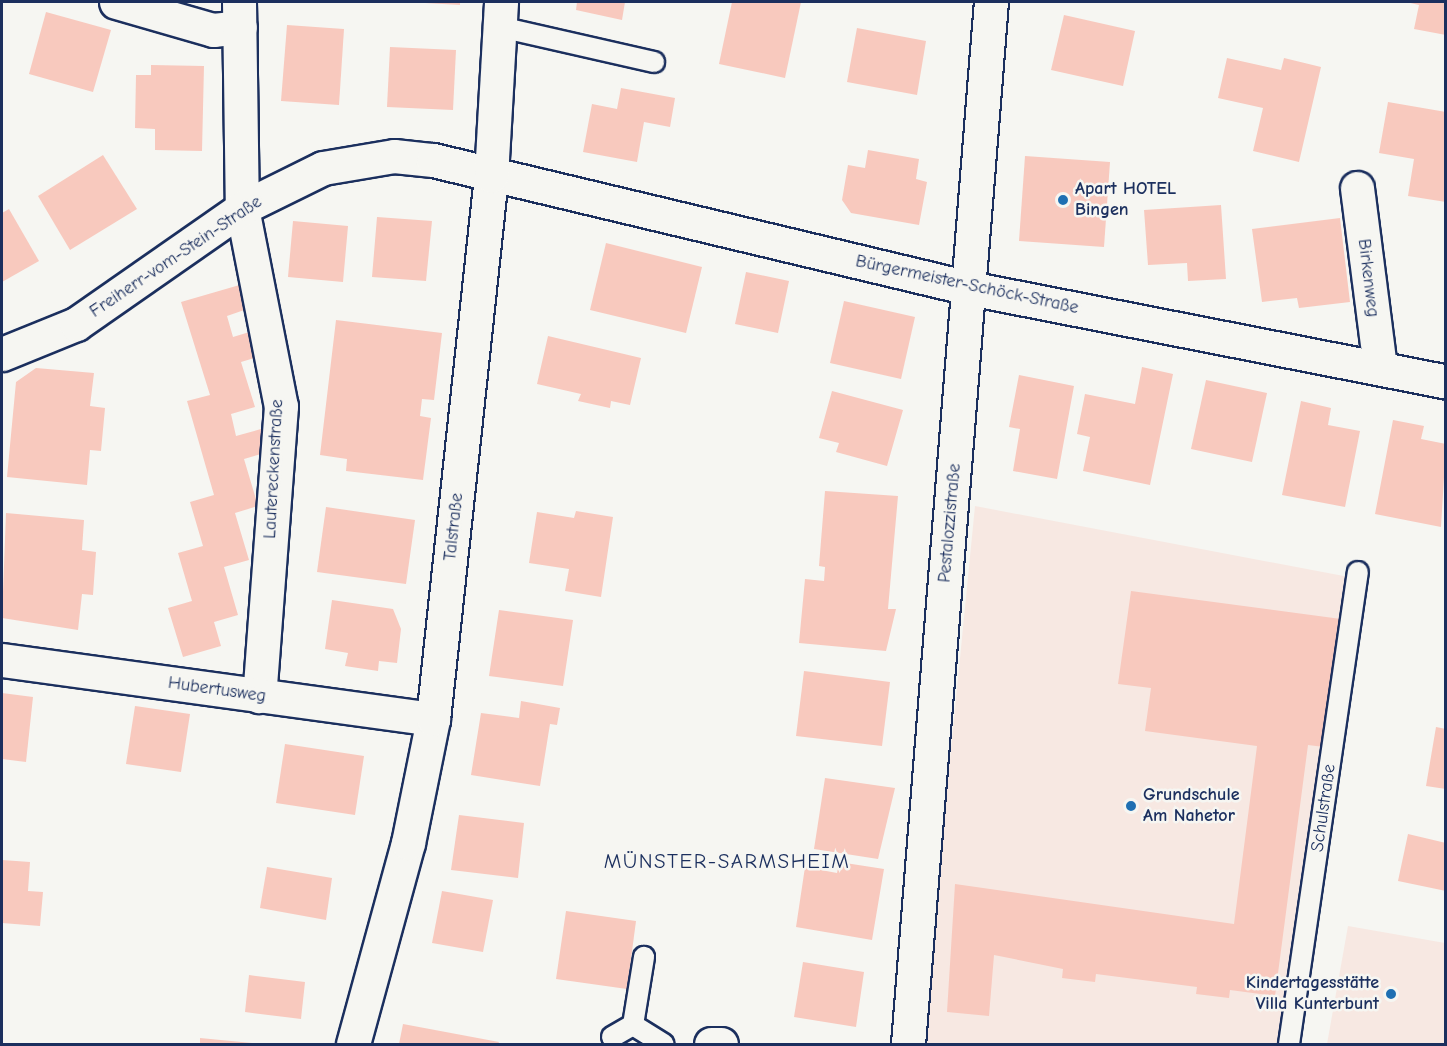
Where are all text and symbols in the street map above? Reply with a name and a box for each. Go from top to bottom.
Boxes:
place label: Apart HOTEL Bingen [1075,179,1176,222]
street label: Freiherr-vom-Stein-Straße [86,191,266,323]
marker: Apart HOTEL Bingen [1056,193,1070,207]
street label: Birkenweg [1352,238,1384,318]
street label: Bürgermeister-Schöck-Straße [853,251,1081,319]
street label: Lautereckenstraße [260,399,288,539]
street label: Pestalozzistraße [934,462,966,584]
street label: Talstraße [440,492,468,562]
street label: Hubertusweg [167,672,267,708]
street label: Schulstraße [1307,763,1341,853]
place label: Grundschule Am Nahetor [1143,785,1239,828]
marker: Grundschule Am Nahetor [1124,799,1138,813]
district label: MÜNSTER-SARMSHEIM [604,848,850,874]
place label: Kindertagesstätte Villa Kunterbunt [1246,973,1379,1016]
marker: Kindertagesstätte Villa Kunterbunt [1384,987,1398,1001]

